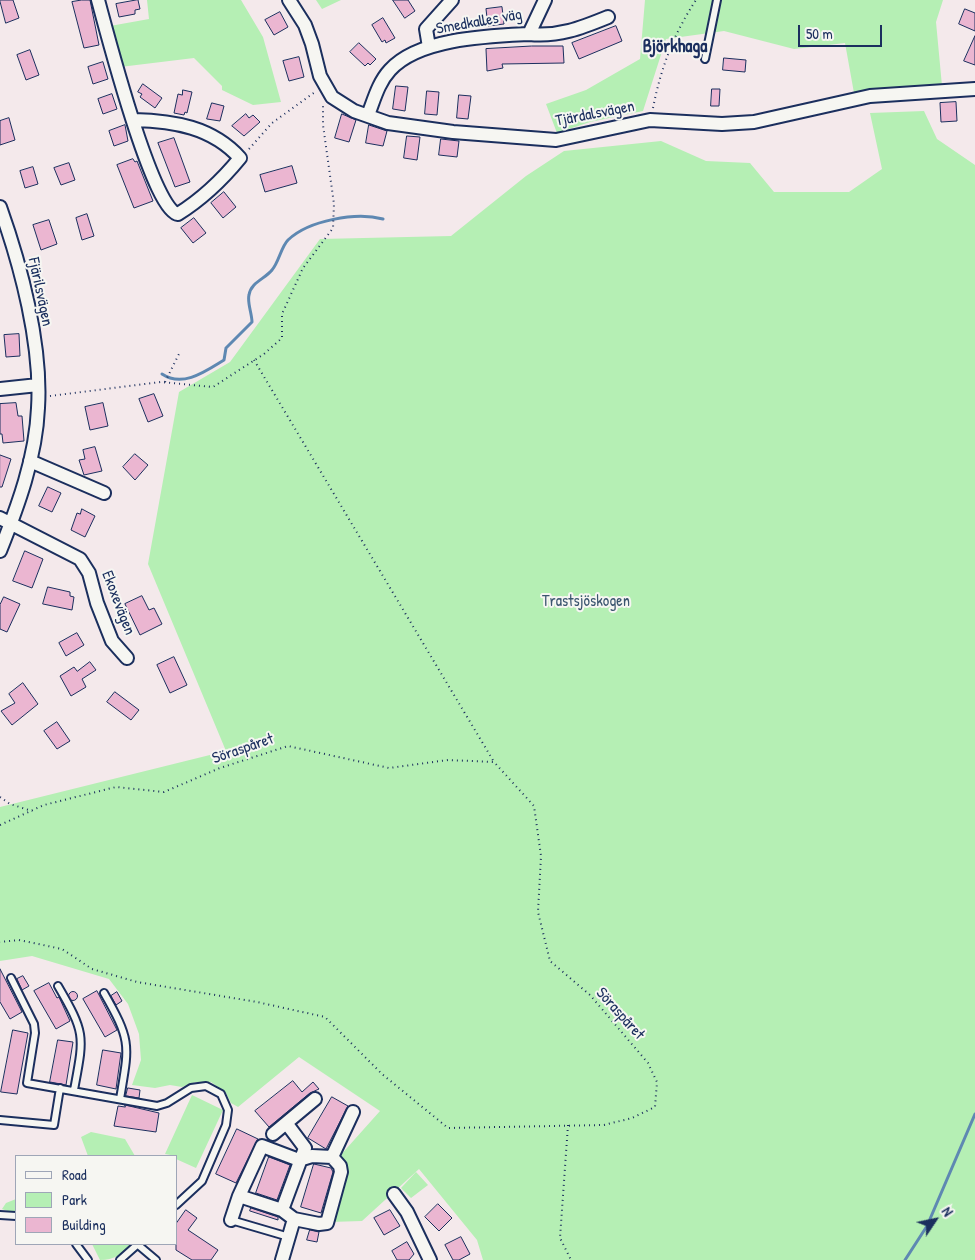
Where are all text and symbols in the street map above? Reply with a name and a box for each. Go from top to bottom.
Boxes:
street label: Smedkalles väg [435,5,523,39]
scale bar [800,15,884,47]
text: 50 m [806,23,833,44]
district label: Björkhaga [643,36,707,58]
street label: Tjärdalsvägen [554,97,636,131]
street label: Fjärilsvägen [23,256,57,328]
street label: Ekoxevägen [97,568,139,638]
park label: Trastsjöskogen [542,592,630,612]
street label: Söraspåret [210,730,276,768]
street label: Söraspåret [592,984,648,1044]
legend [15,1155,178,1245]
text: Road [62,1164,87,1185]
text: Park [62,1189,87,1210]
north arrow [910,1195,960,1245]
text: N [938,1203,958,1220]
text: Building [62,1214,106,1235]

